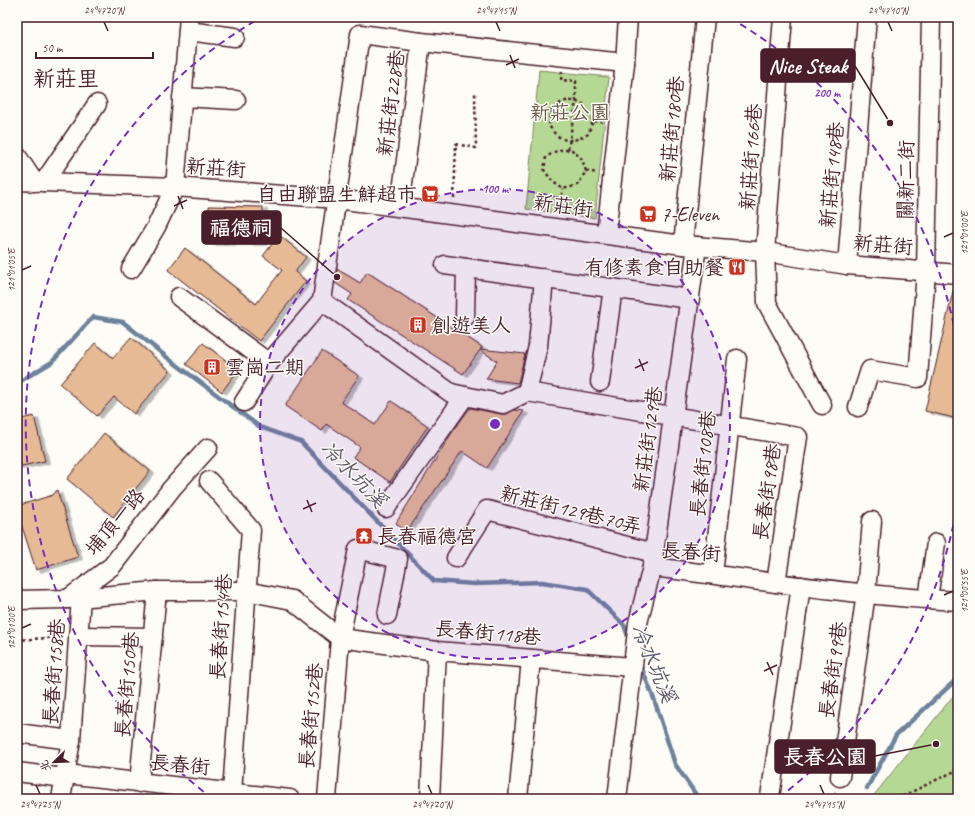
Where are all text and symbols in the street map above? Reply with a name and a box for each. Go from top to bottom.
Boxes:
text: 24°47'20"N [84,4,126,17]
text: 24°47'15"N [476,4,518,17]
text: 24°47'10"N [868,4,910,17]
scale bar [36,34,153,60]
text: 50 m [42,40,64,56]
street label: 新莊街228巷 [372,47,410,158]
callout: Nice Steak [761,49,855,82]
text: Nice Steak [769,53,850,79]
district label: 新莊里 [33,65,99,93]
street label: 新莊街180巷 [655,74,689,183]
text: 200 m [814,85,841,101]
park label: 新莊公園 [530,100,610,125]
street label: 新莊街166巷 [735,102,767,211]
street label: 新莊街148巷 [815,120,849,229]
street label: 關新二街 [893,140,919,220]
street label: 新莊街 [185,153,247,183]
text: 100 m [482,181,509,197]
place label: 自由聯盟生鮮超市 [257,182,417,207]
supermarket icon: 自由聯盟生鮮超市 [420,184,440,204]
street label: 新莊街 [532,189,594,223]
place label: 7-Eleven [661,202,720,227]
supermarket icon: 7-Eleven [638,204,658,224]
text: 121°01'00"E [958,210,971,255]
callout: 福德祠 [202,211,281,244]
text: 福德祠 [210,215,273,241]
street label: 新莊街 [852,230,914,260]
text: 121°01'05"E [5,247,18,292]
place label: 有修素食自助餐 [584,255,724,280]
restaurant icon: 有修素食自助餐 [727,257,747,277]
place label: 創遊美人 [431,313,511,338]
building icon: 創遊美人 [408,315,428,335]
place label: 雲崗二期 [225,355,305,380]
building icon: 雲崗二期 [202,357,222,377]
street label: 新莊街129巷 [628,383,668,494]
street label: 長春街108巷 [685,408,721,519]
centre of rings [488,417,502,431]
water label: 冷水坑溪 [315,435,393,514]
street label: 長春街98巷 [748,441,786,542]
street label: 新莊街129巷70弄 [498,480,644,540]
street label: 埔頂一路 [80,483,151,561]
place label: 長春福德宮 [377,524,477,549]
temple icon: 長春福德宮 [354,526,374,546]
street label: 長春街 [660,537,722,567]
text: 121°00'55"E [958,568,971,613]
street label: 長春街154巷 [205,572,237,681]
text: 121°01'00"E [5,605,18,650]
street label: 長春街118巷 [434,616,543,650]
street label: 長春街158巷 [38,617,70,726]
water label: 冷水坑溪 [626,619,683,708]
street label: 長春街99巷 [814,619,852,720]
street label: 長春街150巷 [110,630,144,739]
street label: 長春街152巷 [294,661,328,770]
callout: 長春公園 [775,740,875,773]
north arrow [34,742,74,782]
text: 長春公園 [783,744,867,770]
street label: 長春街 [149,750,211,780]
text: 北 [36,758,53,774]
text: 24°47'25"N [20,798,62,811]
text: 24°47'20"N [412,798,454,811]
text: 24°47'15"N [804,798,846,811]

